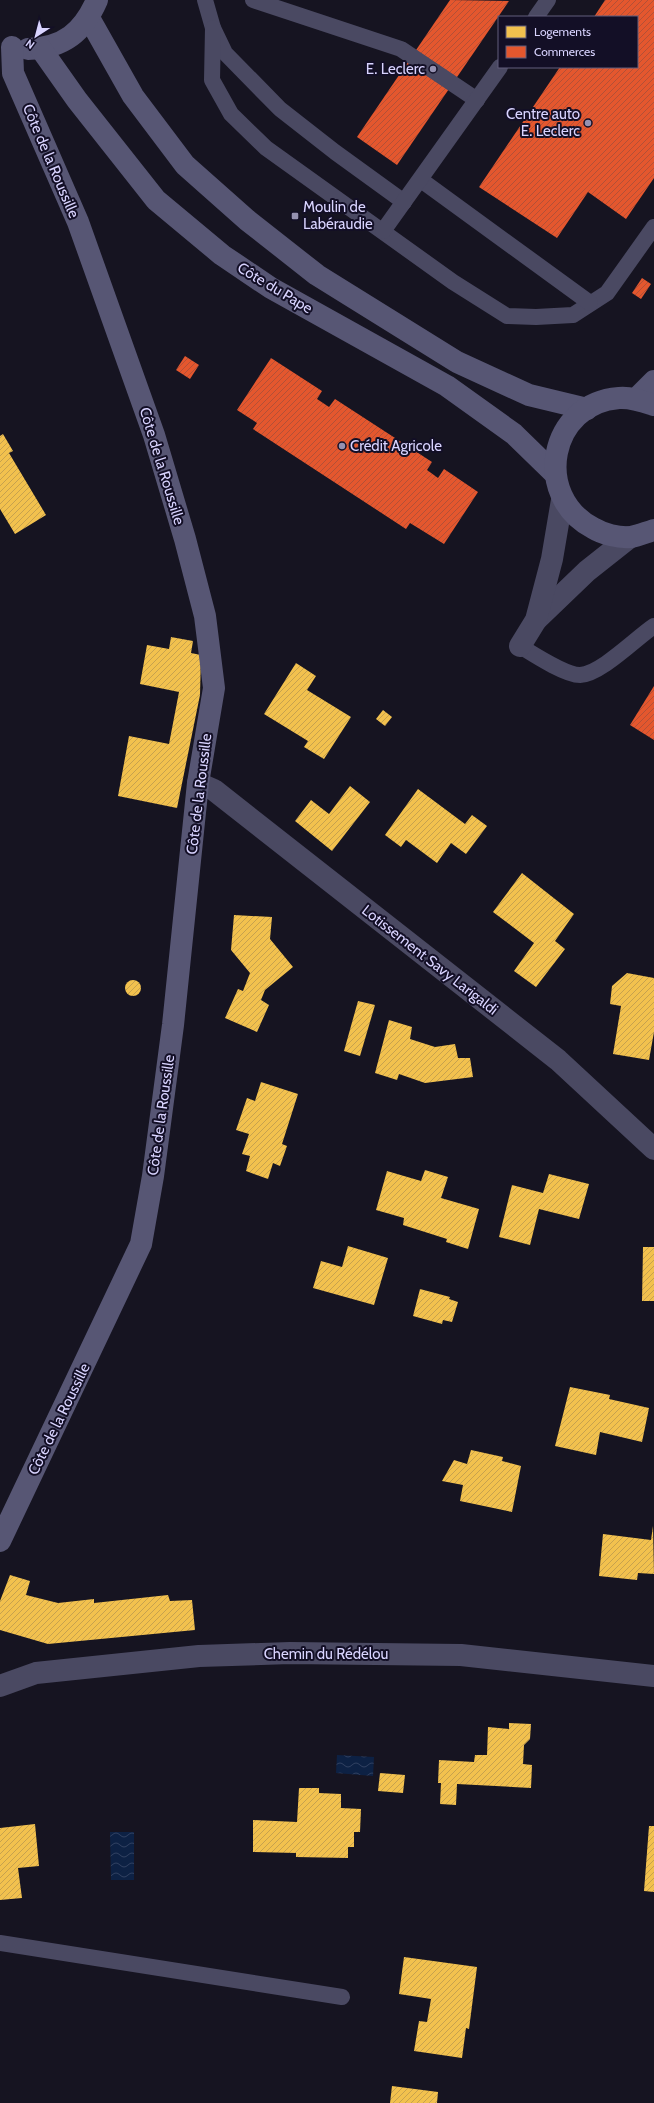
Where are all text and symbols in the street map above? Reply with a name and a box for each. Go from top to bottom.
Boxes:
north arrow [16,16,56,56]
legend [498,16,638,68]
text: Logements [534,24,591,39]
text: N [23,36,37,52]
text: Commerces [534,44,595,59]
place label: E. Leclerc [366,60,425,78]
marker: E. Leclerc [428,64,438,74]
street label: Côte de la Roussille [19,101,83,221]
place label: Centre auto E. Leclerc [506,105,580,140]
marker: Centre auto E. Leclerc [583,118,593,128]
place label: Moulin de Labéraudie [303,198,373,233]
marker: Moulin de Labéraudie [290,211,300,221]
street label: Côte du Pape [234,259,316,318]
street label: Côte de la Roussille [136,405,189,527]
place label: Crédit Agricole [350,437,442,455]
marker: Crédit Agricole [337,441,347,451]
street label: Côte de la Roussille [183,732,215,856]
street label: Lotissement Savy Larigaldi [358,901,502,1019]
street label: Côte de la Roussille [144,1053,178,1177]
street label: Côte de la Roussille [24,1360,94,1478]
street label: Chemin du Rédélou [264,1645,388,1663]

